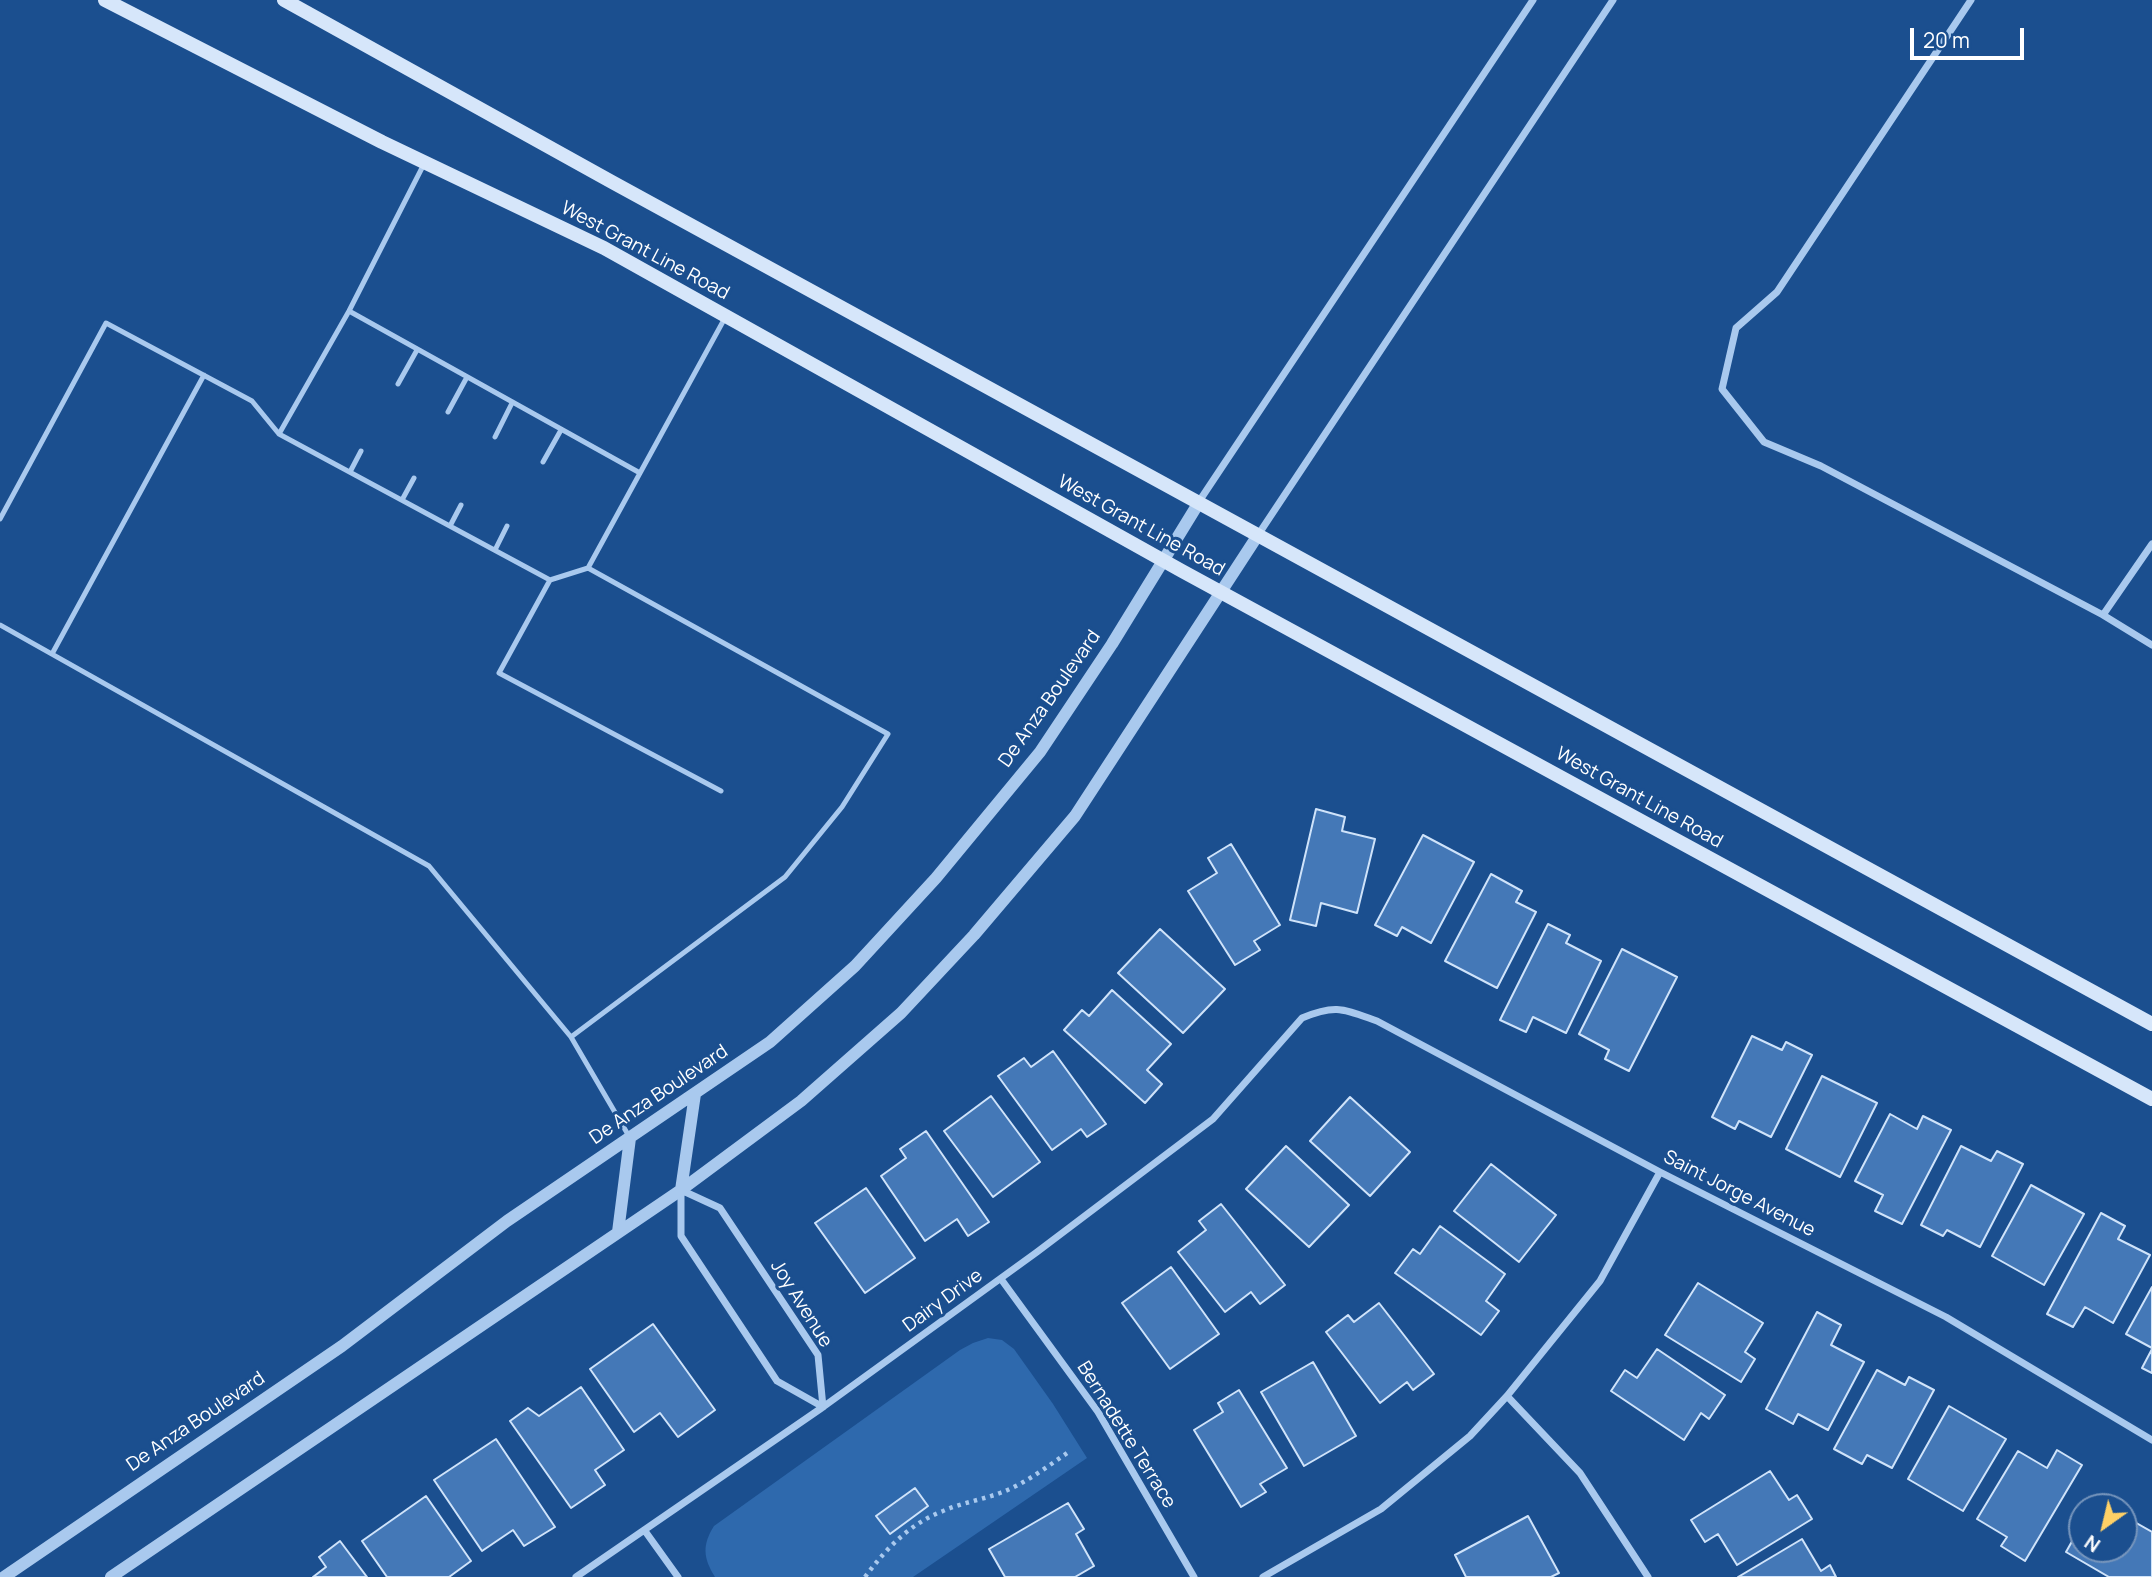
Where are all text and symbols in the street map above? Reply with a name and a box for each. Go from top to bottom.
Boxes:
scale bar [1914,14,2028,58]
text: 20 m [1923,26,1970,54]
street label: West Grant Line Road [557,197,733,305]
street label: West Grant Line Road [1053,471,1229,581]
street label: De Anza Boulevard [994,626,1106,772]
street label: West Grant Line Road [1551,743,1727,853]
street label: De Anza Boulevard [586,1040,732,1150]
street label: Saint Jorge Avenue [1659,1146,1819,1242]
street label: Joy Avenue [765,1256,837,1352]
street label: Dairy Drive [899,1265,987,1337]
street label: Bernadette Terrace [1072,1357,1180,1513]
street label: De Anza Boulevard [123,1367,269,1477]
north arrow [2068,1493,2138,1563]
text: N [2079,1529,2105,1558]

